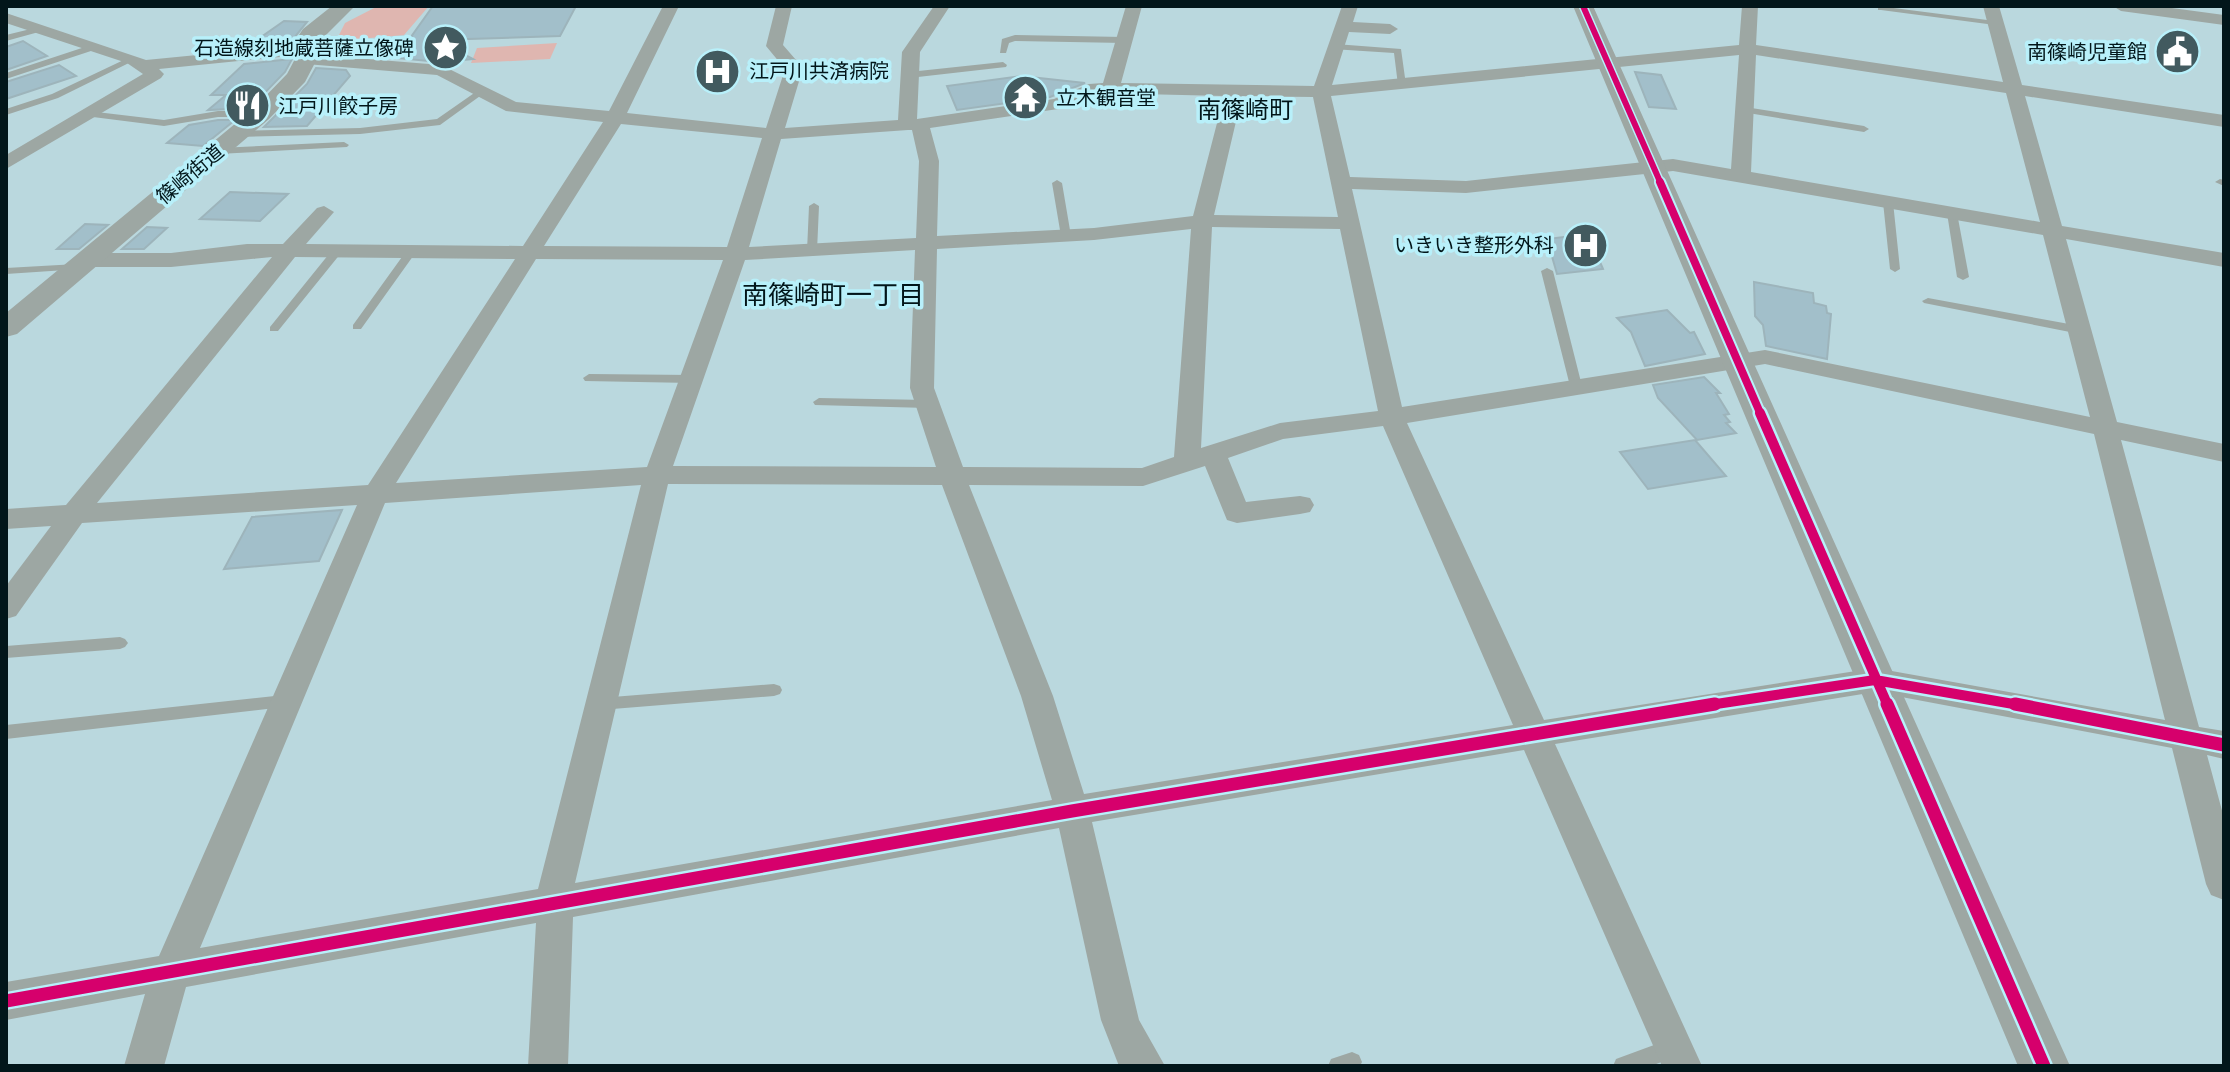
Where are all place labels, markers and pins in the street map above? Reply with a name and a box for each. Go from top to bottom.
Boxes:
place icon: 石造線刻地蔵菩薩立像碑 [421,24,469,72]
public building icon: 南篠崎児童館 [2154,28,2202,76]
place label: 石造線刻地蔵菩薩立像碑 [194,34,414,62]
place label: 南篠崎児童館 [2027,38,2147,66]
hospital icon: 江戸川共済病院 [694,47,742,95]
place label: 江戸川共済病院 [749,57,889,85]
temple icon: 立木観音堂 [1001,74,1049,122]
restaurant icon: 江戸川餃子房 [223,82,271,130]
place label: 立木観音堂 [1056,84,1156,112]
place label: 江戸川餃子房 [278,92,398,120]
hospital icon: いきいき整形外科 [1561,221,1609,269]
place label: いきいき整形外科 [1394,231,1554,259]

